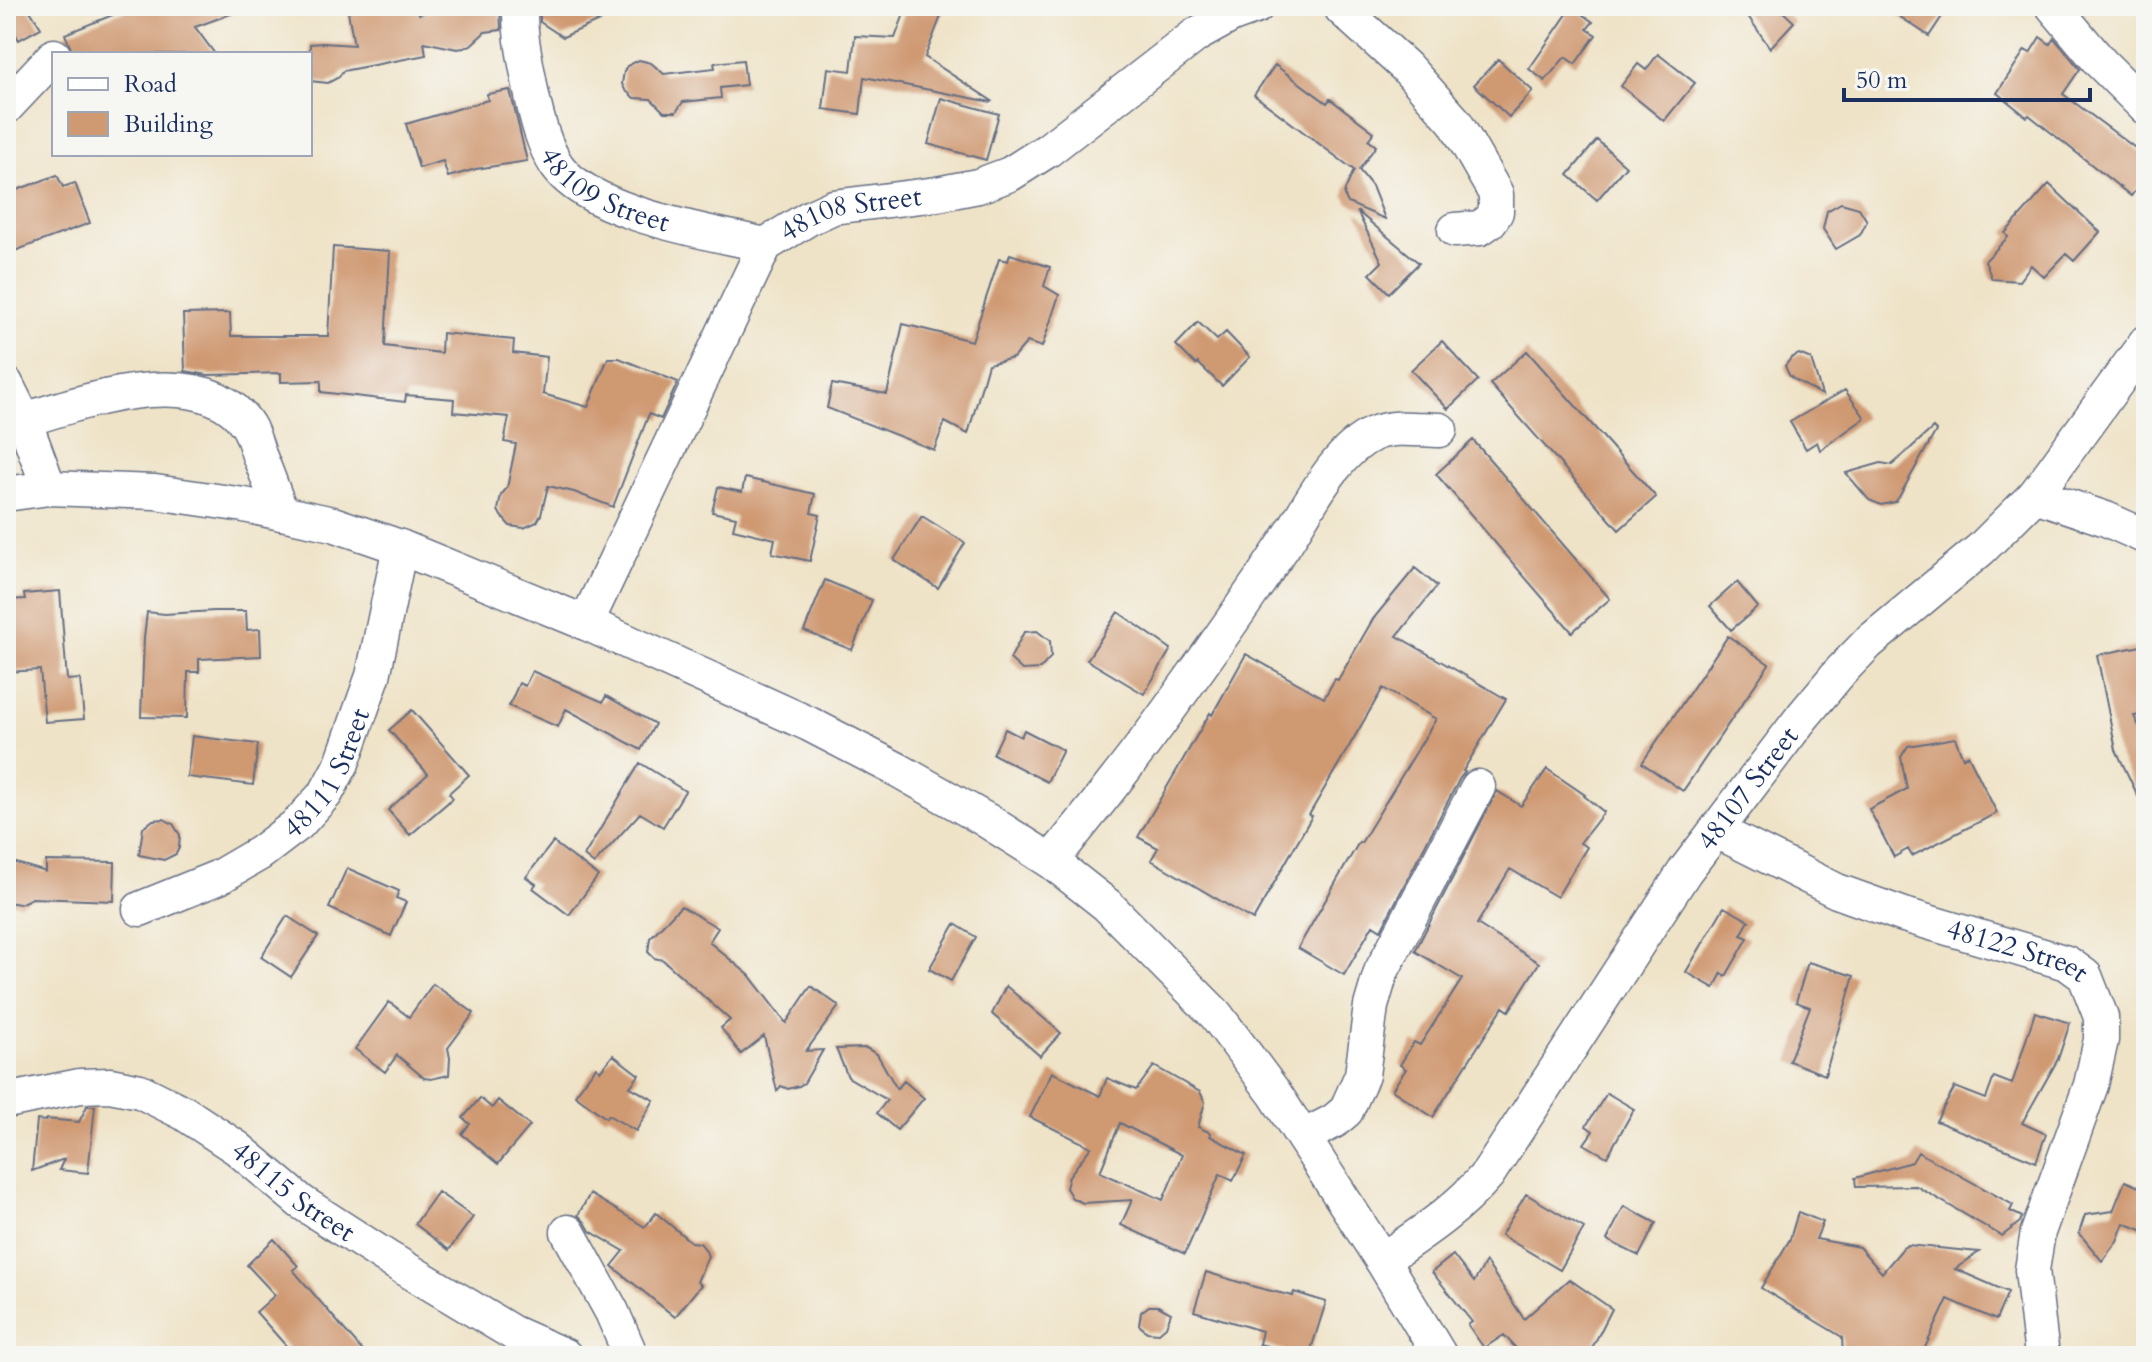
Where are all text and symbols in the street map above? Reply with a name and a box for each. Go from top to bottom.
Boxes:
legend [52,52,312,156]
scale bar [1844,52,2090,102]
text: 50 m [1856,64,1908,97]
text: Road [124,68,177,101]
text: Building [124,108,214,141]
street label: 48109 Street [531,141,674,242]
street label: 48108 Street [772,177,924,251]
street label: 48111 Street [275,703,379,848]
street label: 48107 Street [1688,719,1807,858]
street label: 48122 Street [1942,910,2096,991]
street label: 48115 Street [223,1132,362,1251]

